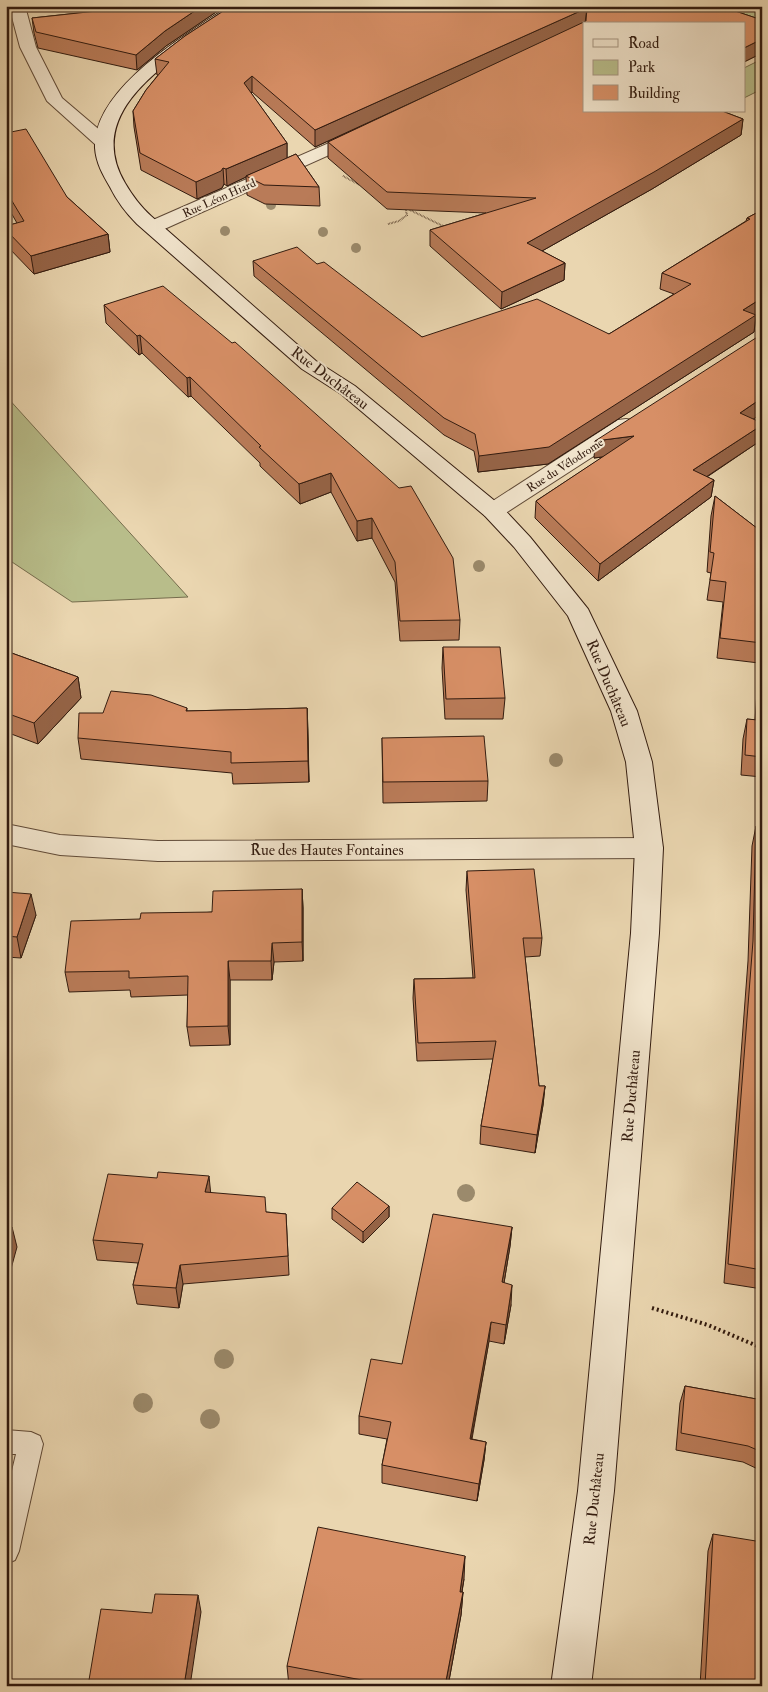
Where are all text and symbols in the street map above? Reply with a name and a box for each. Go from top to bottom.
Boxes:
legend [583,22,746,112]
text: Road [628,34,660,53]
text: Park [628,58,655,77]
text: Building [628,84,680,103]
street label: Rue Léon Hiard [180,176,258,221]
street label: Rue Duchâteau [287,343,373,414]
street label: Rue du Vélodrome [524,435,607,496]
street label: Rue Duchâteau [582,637,636,730]
street label: Rue des Hautes Fontaines [250,841,404,860]
street label: Rue Duchâteau [618,1049,645,1143]
street label: Rue Duchâteau [580,1452,609,1546]

